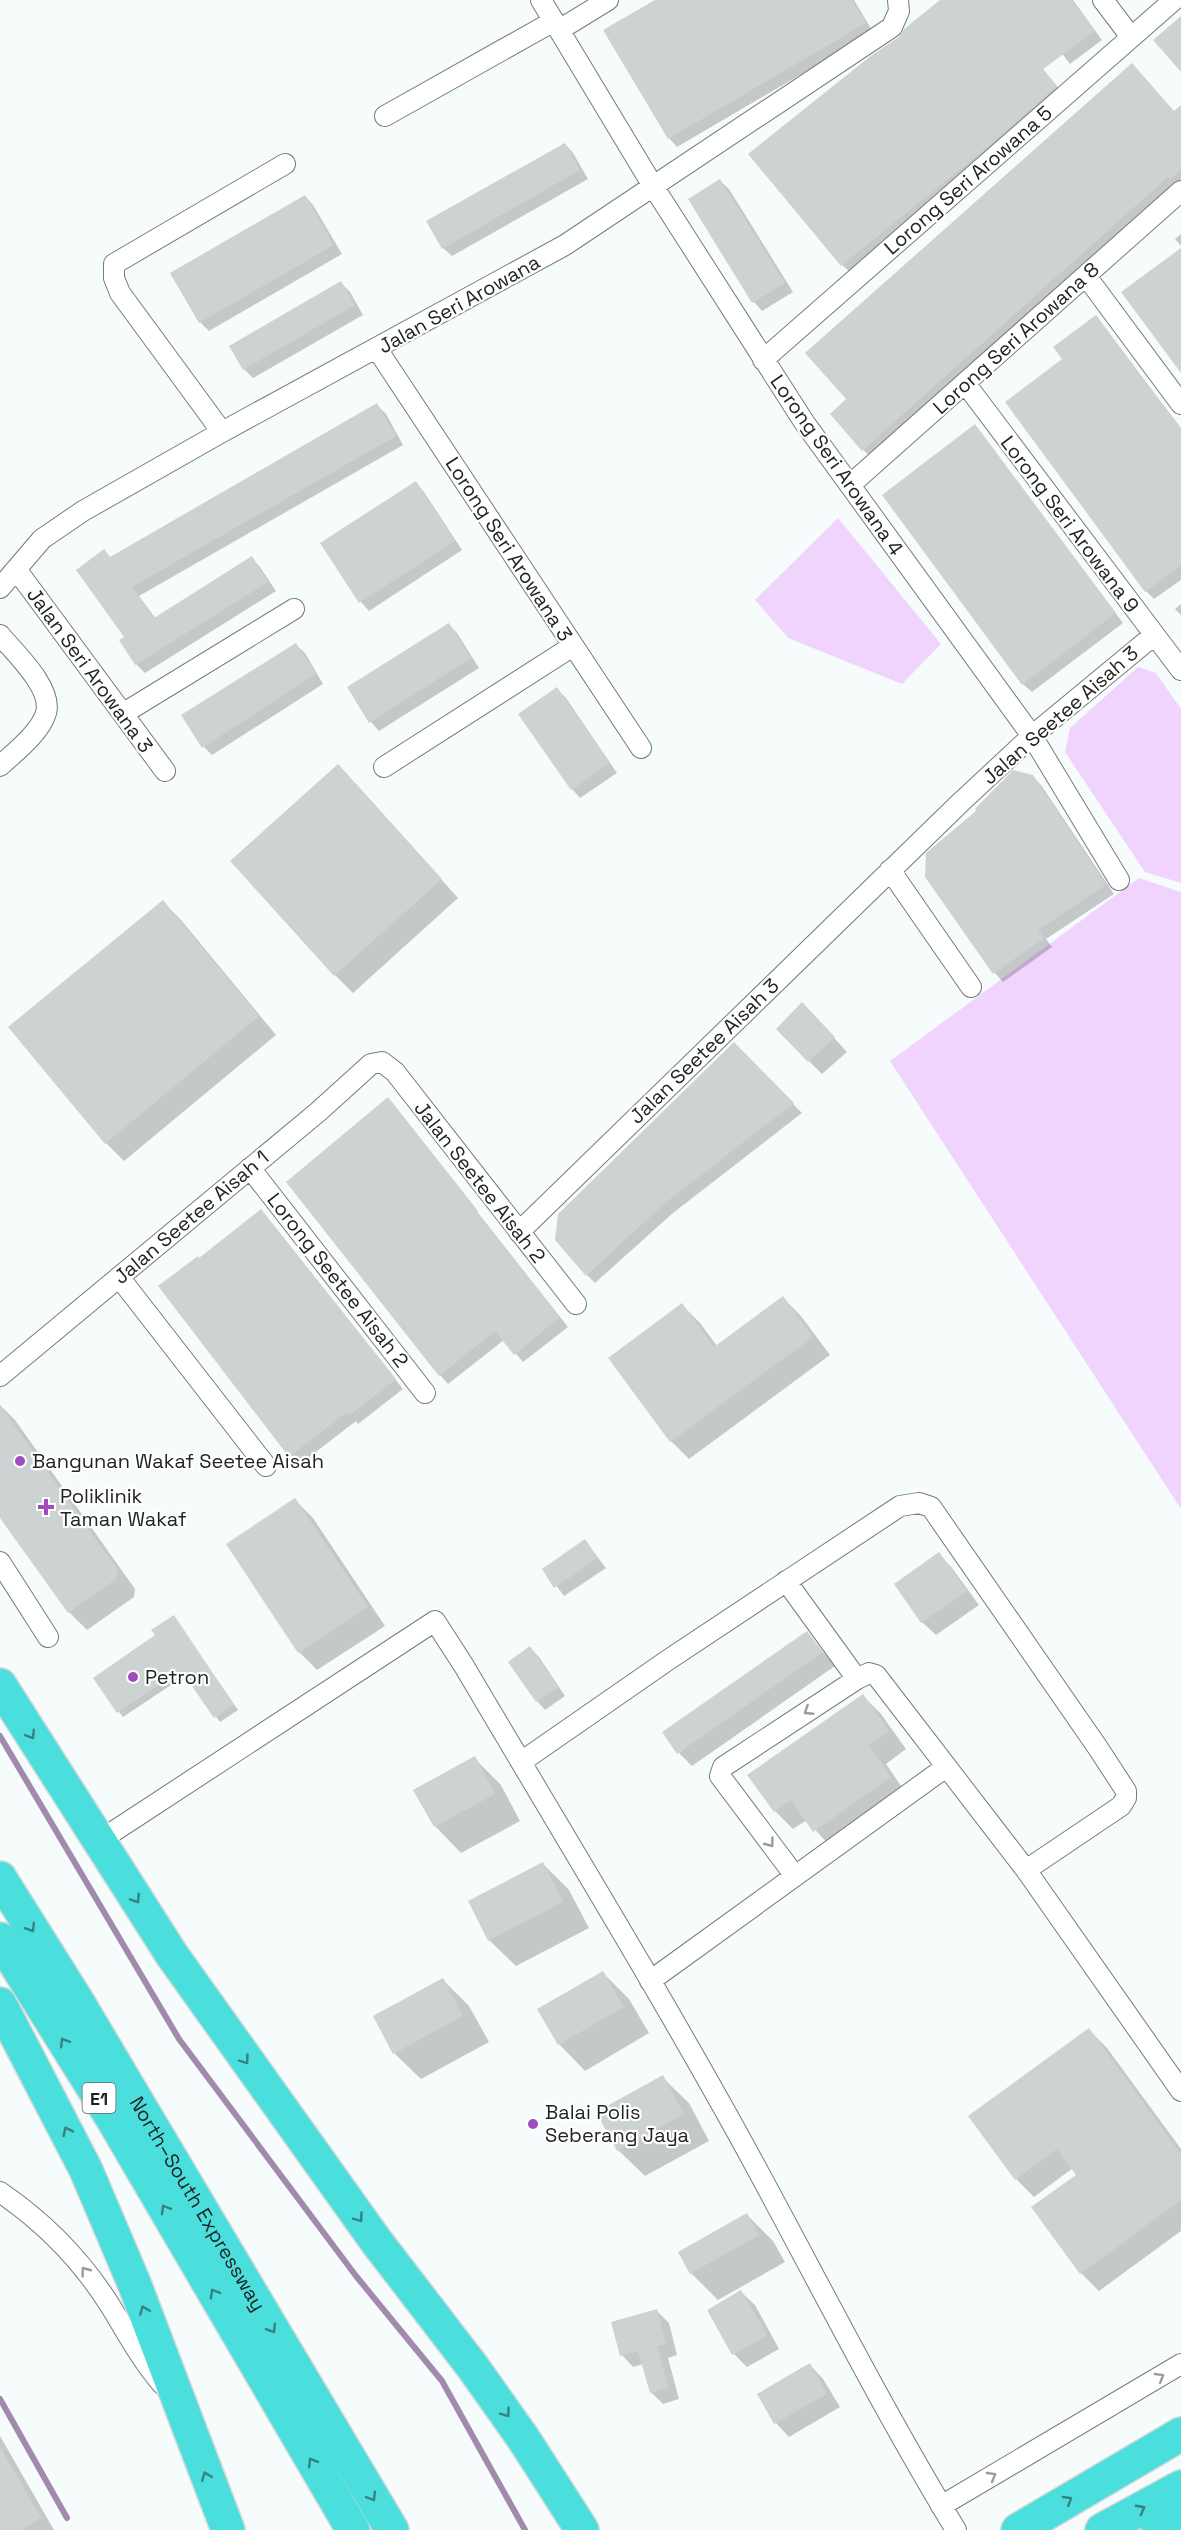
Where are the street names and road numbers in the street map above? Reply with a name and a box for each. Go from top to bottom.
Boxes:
street label: Lorong Seri Arowana 5 [879,100,1058,260]
street label: Jalan Seri Arowana [373,249,545,359]
street label: Lorong Seri Arowana 8 [927,256,1105,420]
street label: Lorong Seri Arowana 4 [765,369,909,561]
street label: Lorong Seri Arowana 9 [995,430,1145,618]
street label: Lorong Seri Arowana 3 [440,452,578,646]
street label: Jalan Seri Arowana 3 [21,582,159,758]
street label: Jalan Seetee Aisah 3 [977,640,1143,790]
street label: Jalan Seetee Aisah 3 [624,973,784,1129]
street label: Jalan Seetee Aisah 2 [409,1096,551,1268]
street label: Jalan Seetee Aisah 1 [108,1144,274,1290]
street label: Lorong Seetee Aisah 2 [262,1187,414,1373]
road number: E1 [82,2083,116,2113]
street label: North–South Expressway [124,2091,272,2316]

